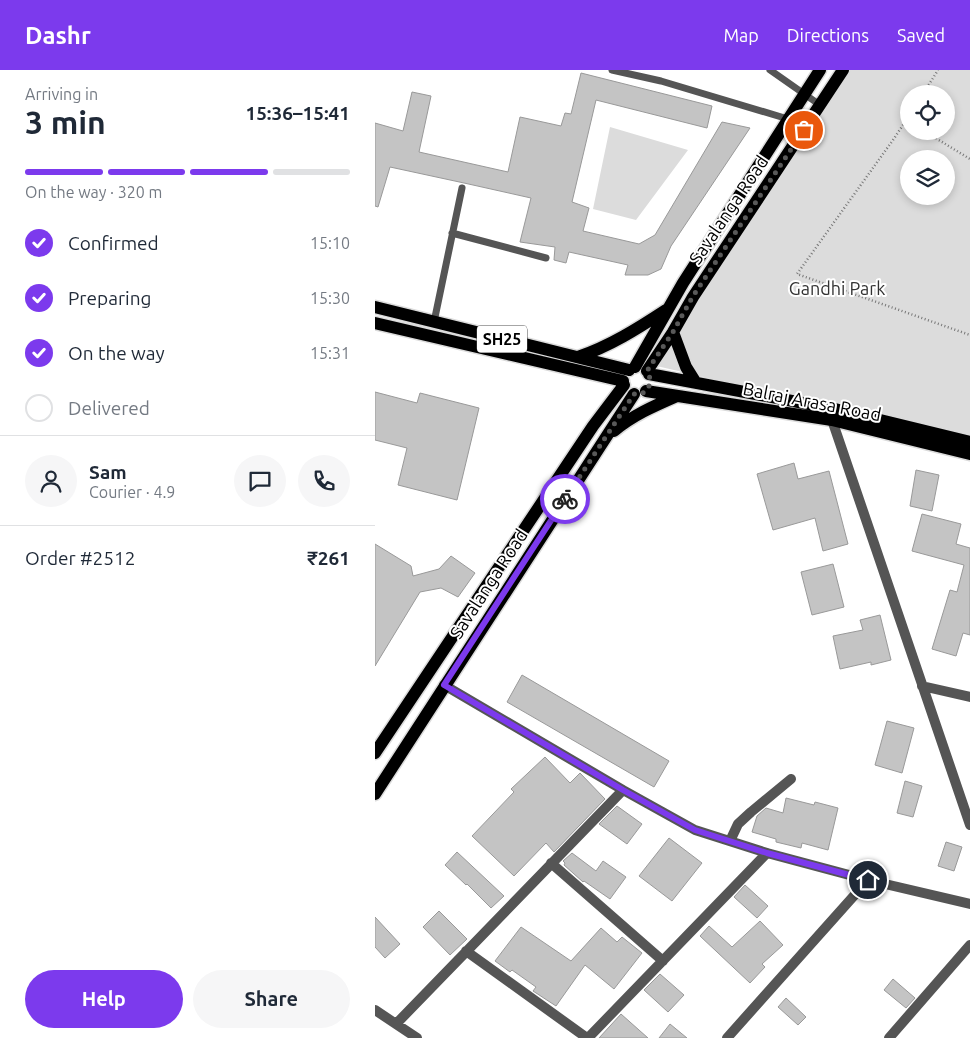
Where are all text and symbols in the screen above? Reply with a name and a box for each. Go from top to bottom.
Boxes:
text: Dashr [25,22,91,49]
text: Map [723,25,759,45]
text: Directions [787,25,869,45]
text: Saved [897,25,945,45]
text: Arriving in [25,85,98,103]
map controls [900,85,955,205]
button: locate [900,85,955,140]
text: 15:36–15:41 [245,102,350,124]
text: 3 min [25,104,106,140]
pin [783,109,825,151]
icon: bag [790,116,818,144]
button: layers [900,150,955,205]
street label: Savalanga Road [685,152,772,267]
text: On the way · 320 m [25,183,162,201]
icon: check [25,229,53,257]
text: Confirmed [68,232,159,254]
text: 15:10 [310,234,350,252]
park label: Gandhi Park [789,278,885,298]
icon: check [25,284,53,312]
text: Preparing [68,287,152,309]
text: 15:30 [310,289,350,307]
road number: SH25 [477,325,527,352]
icon: check [25,339,53,367]
text: On the way [68,342,165,364]
text: 15:31 [310,344,350,362]
street label: Balraj Arasa Road [741,378,883,424]
text: Delivered [68,397,150,419]
button: person [25,455,77,507]
button: chat [234,455,286,507]
button: phone [298,455,350,507]
text: Sam [89,461,127,483]
courier [540,474,590,524]
text: Courier · 4.9 [89,483,175,501]
icon: bike [551,485,579,513]
street label: Savalanga Road [445,525,531,642]
text: Order #2512 [25,547,135,569]
text: ₹261 [307,547,350,569]
pin [847,859,889,901]
icon: home [854,866,882,894]
button: Help [25,970,183,1028]
button: Share [193,970,350,1028]

